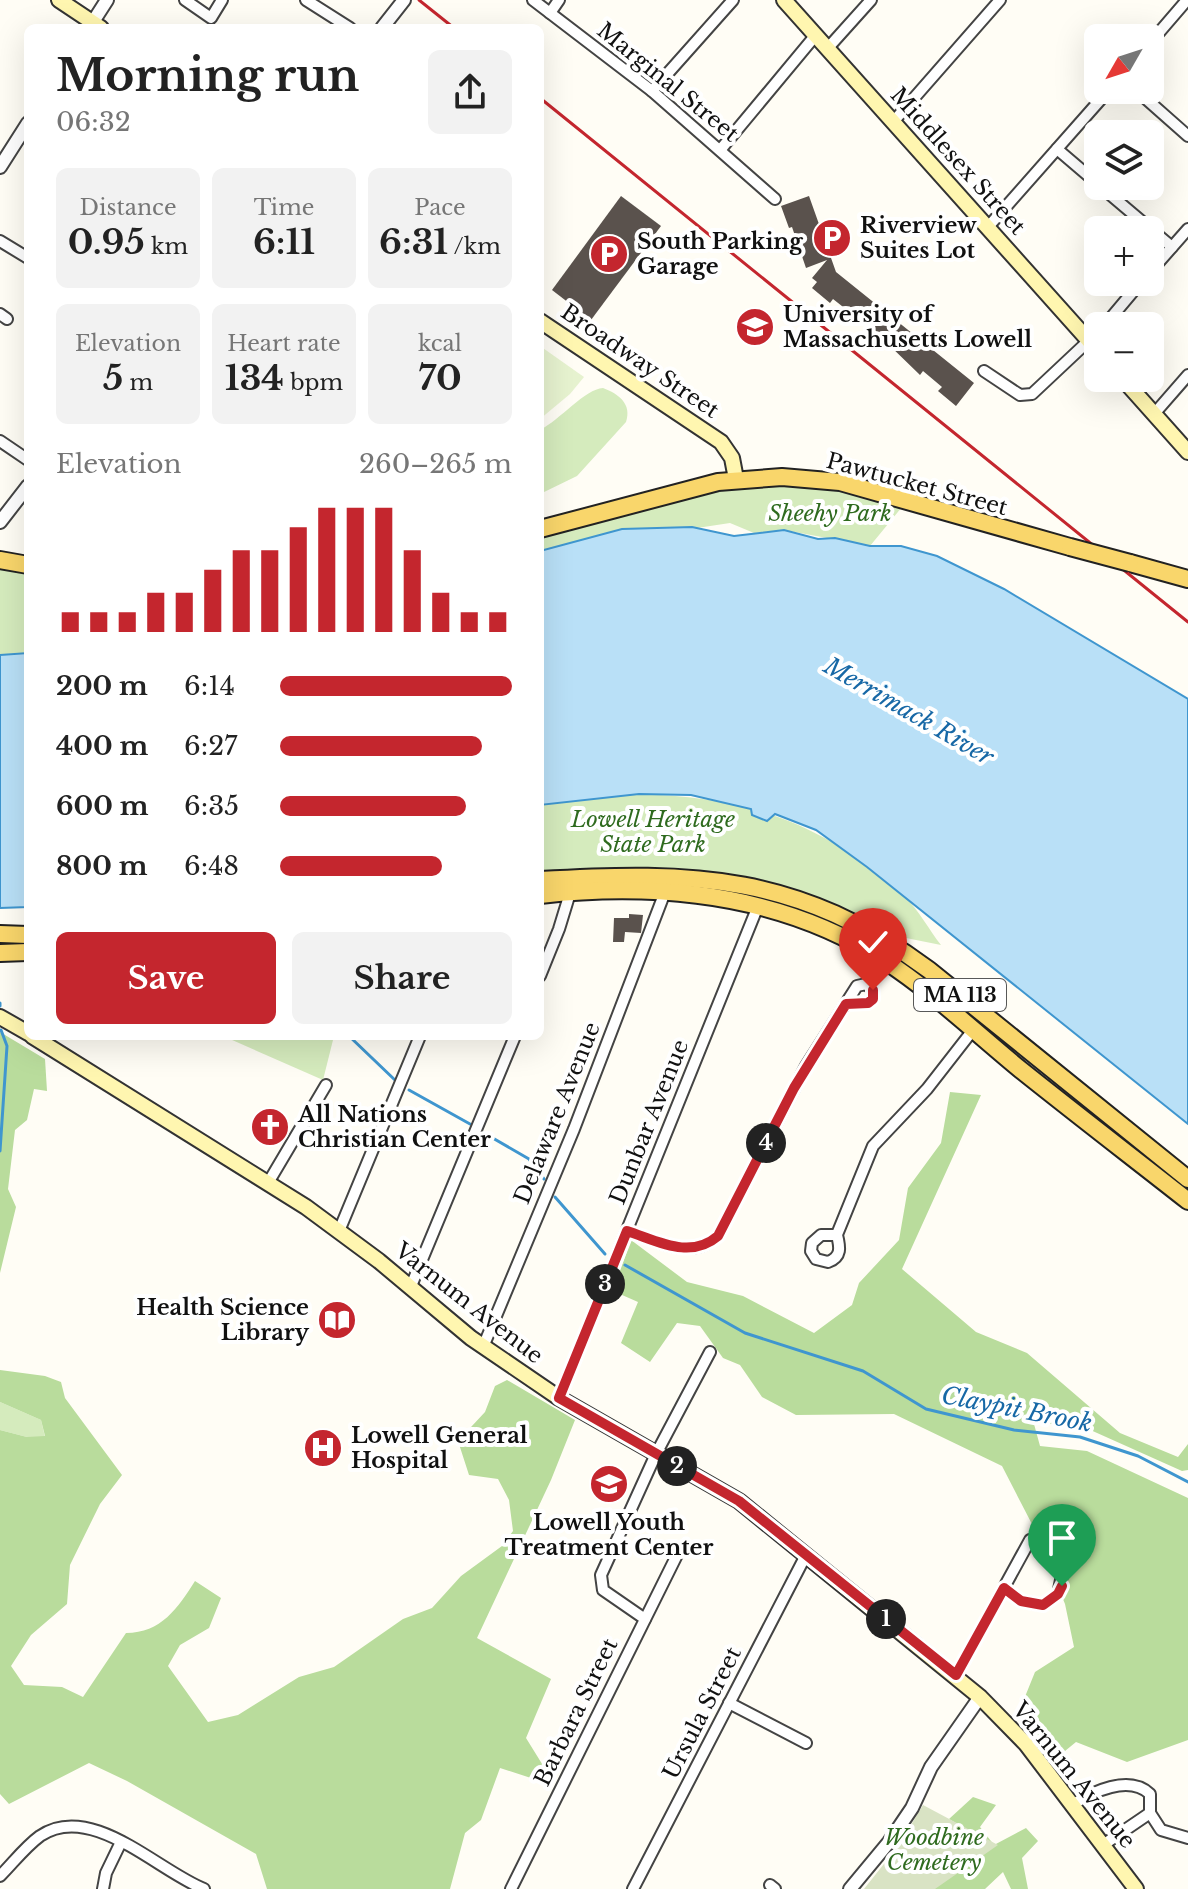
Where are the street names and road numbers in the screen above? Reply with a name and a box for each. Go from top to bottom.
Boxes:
street label: Marginal Street [592,17,745,148]
street label: Middlesex Street [885,82,1032,241]
street label: Broadway Street [556,298,725,424]
street label: Pawtucket Street [824,447,1011,521]
road number: MA 113 [914,979,1006,1011]
street label: Delaware Avenue [508,1018,606,1208]
street label: Dunbar Avenue [604,1036,694,1208]
street label: Varnum Avenue [389,1236,548,1369]
street label: Barbara Street [529,1633,624,1790]
street label: Ursula Street [657,1642,747,1784]
street label: Varnum Avenue [1006,1696,1141,1854]

